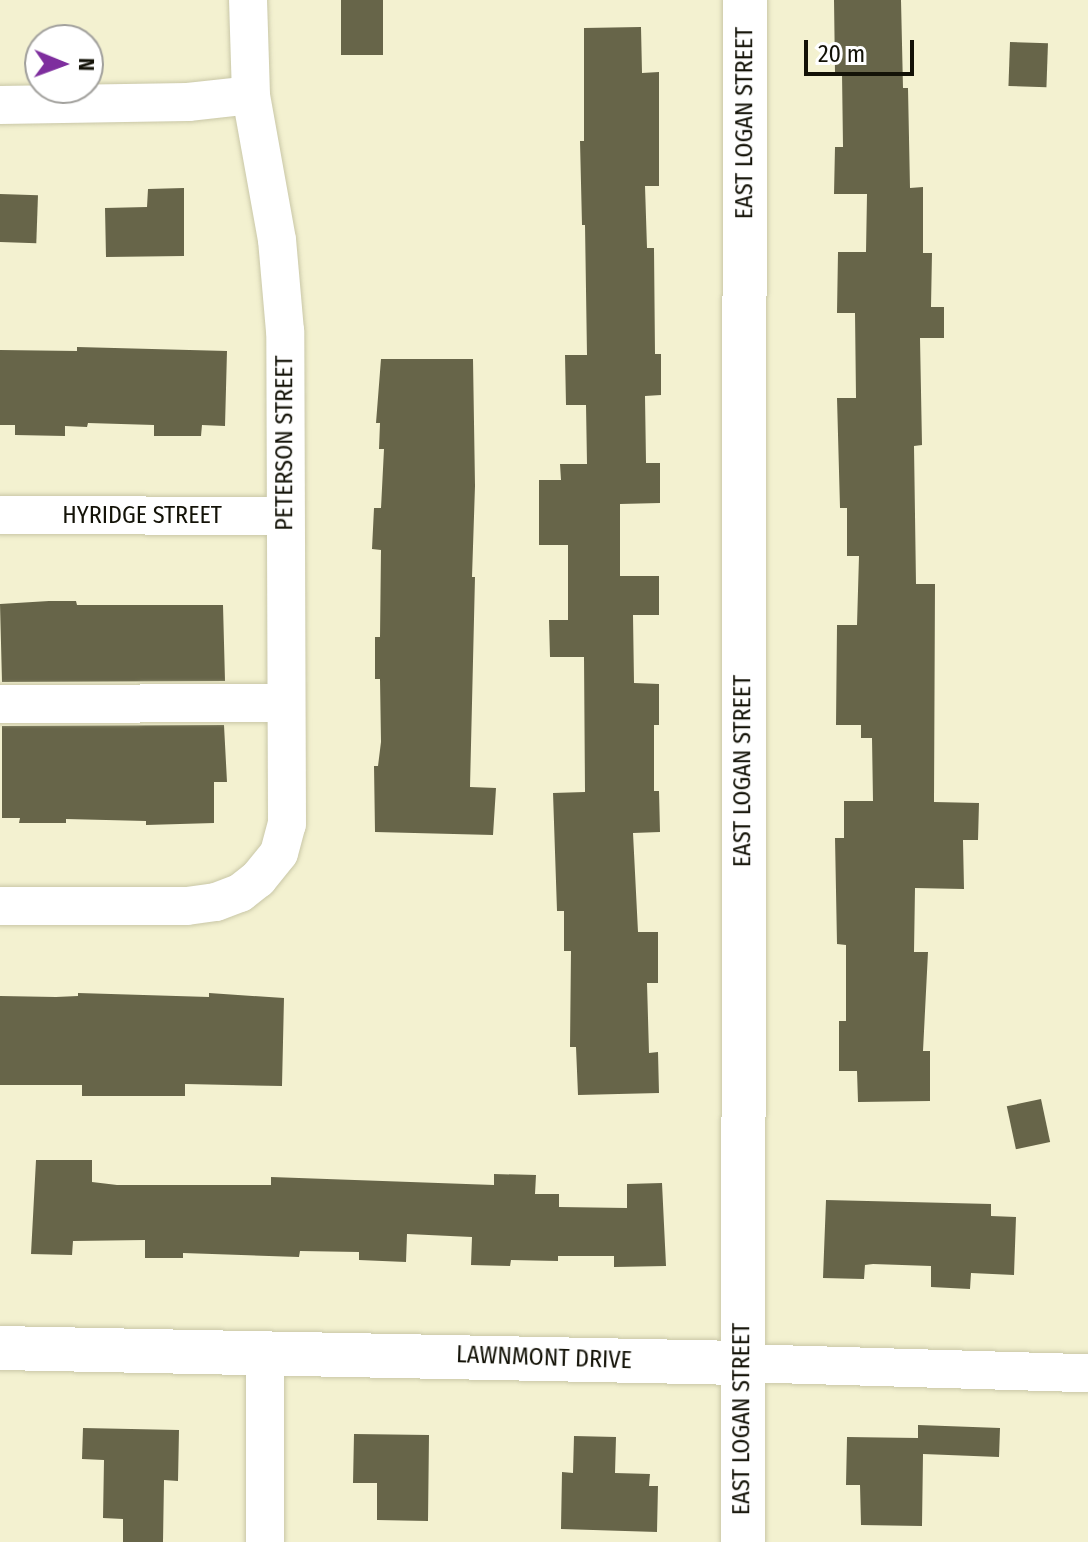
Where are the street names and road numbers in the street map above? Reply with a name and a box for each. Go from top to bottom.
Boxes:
street label: EAST LOGAN STREET [731,27,759,219]
street label: PETERSON STREET [271,355,299,531]
street label: HYRIDGE STREET [62,502,222,530]
street label: EAST LOGAN STREET [729,675,757,867]
street label: EAST LOGAN STREET [728,1323,756,1515]
street label: LAWNMONT DRIVE [456,1341,632,1375]

